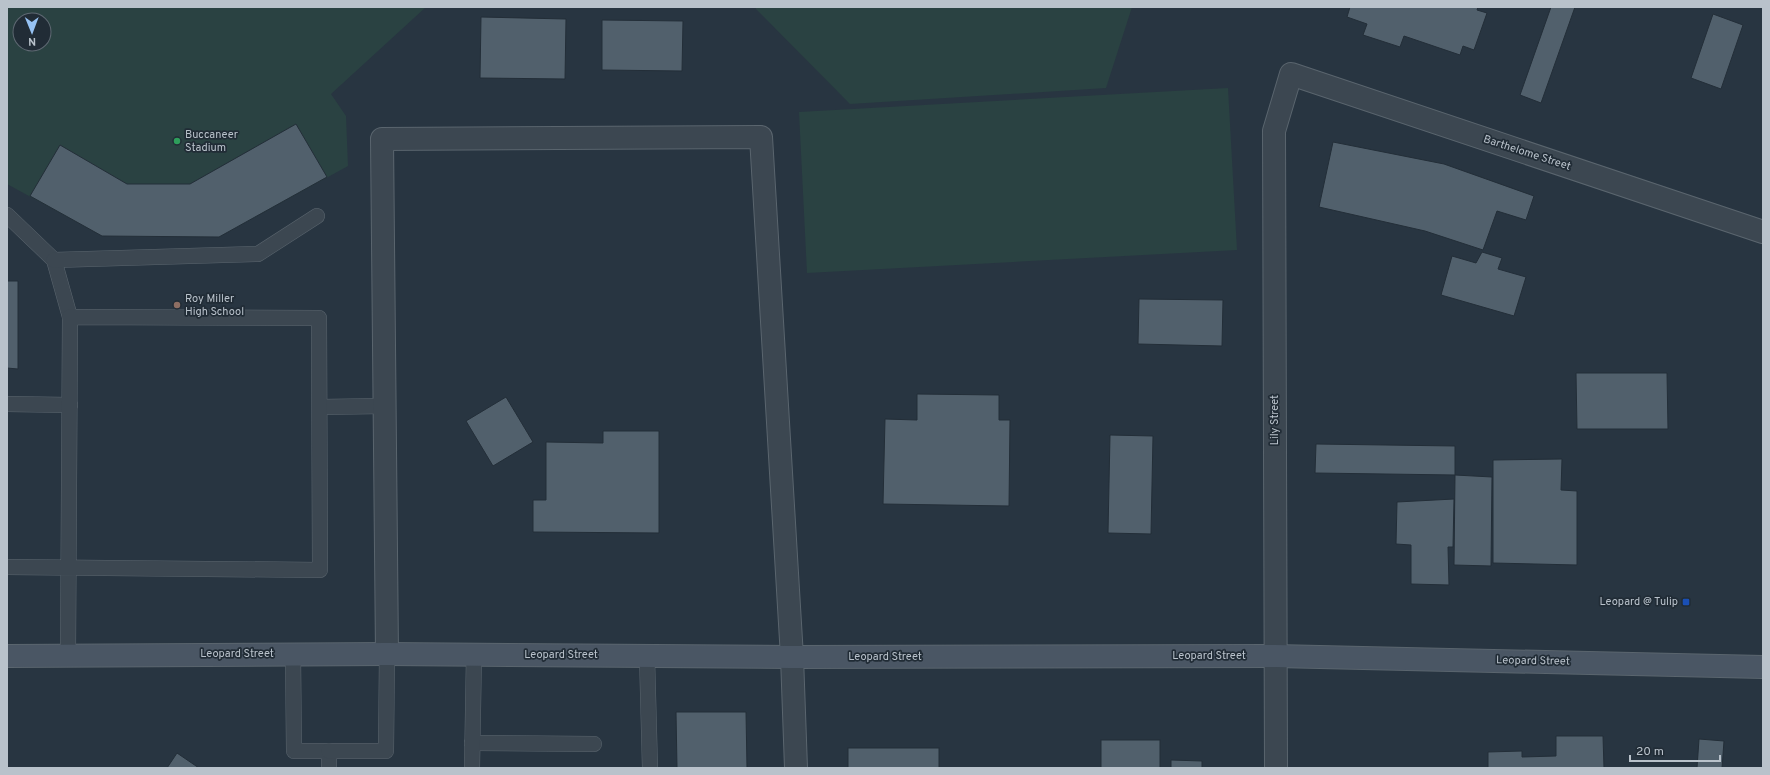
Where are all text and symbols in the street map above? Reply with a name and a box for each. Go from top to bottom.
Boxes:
north arrow [12,12,52,52]
text: N [28,34,36,48]
place label: Buccaneer Stadium [185,128,239,155]
street label: Barthelome Street [1481,132,1573,174]
marker: Buccaneer Stadium [172,136,182,146]
place label: Roy Miller High School [185,292,244,319]
marker: Roy Miller High School [172,300,182,310]
street label: Lily Street [1268,395,1282,445]
place label: Leopard @ Tulip [1599,595,1678,609]
marker: Leopard @ Tulip [1681,597,1691,607]
street label: Leopard Street [200,647,274,661]
street label: Leopard Street [524,648,598,662]
street label: Leopard Street [1172,649,1246,663]
street label: Leopard Street [848,650,922,664]
street label: Leopard Street [1496,653,1570,669]
scale bar [1630,737,1720,763]
text: 20 m [1636,744,1664,760]

